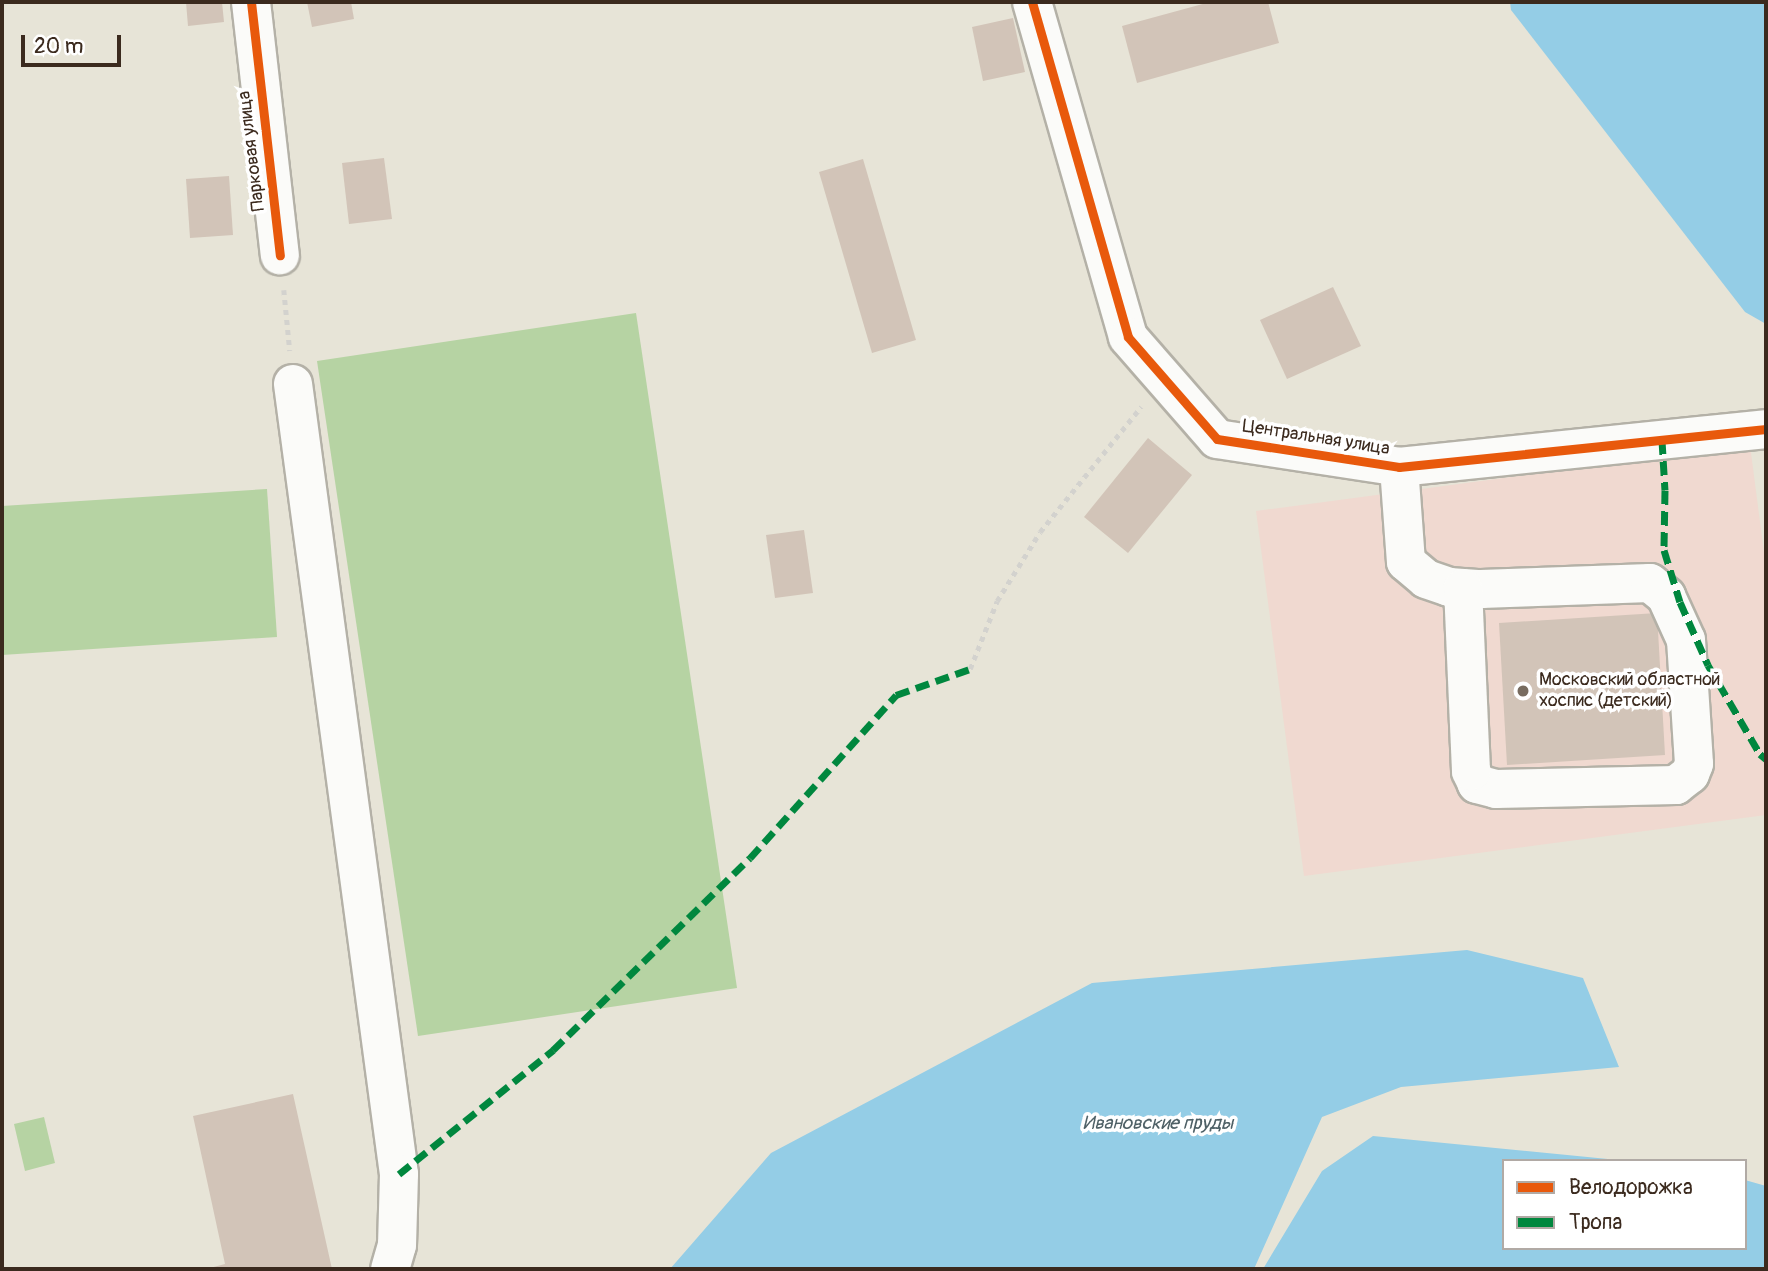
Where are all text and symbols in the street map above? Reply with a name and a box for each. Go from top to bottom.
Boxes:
scale bar [24,21,124,65]
text: 20 m [34,33,83,60]
street label: Парковая улица [234,90,270,212]
street label: Центральная улица [1241,416,1391,460]
place label: Московский областной хоспис (детский) [1539,670,1720,712]
marker: Московский областной хоспис (детский) [1513,681,1533,701]
water label: Ивановские пруды [1083,1113,1233,1135]
legend [1502,1159,1747,1250]
text: Велодорожка [1569,1174,1693,1201]
text: Тропа [1569,1209,1622,1236]

